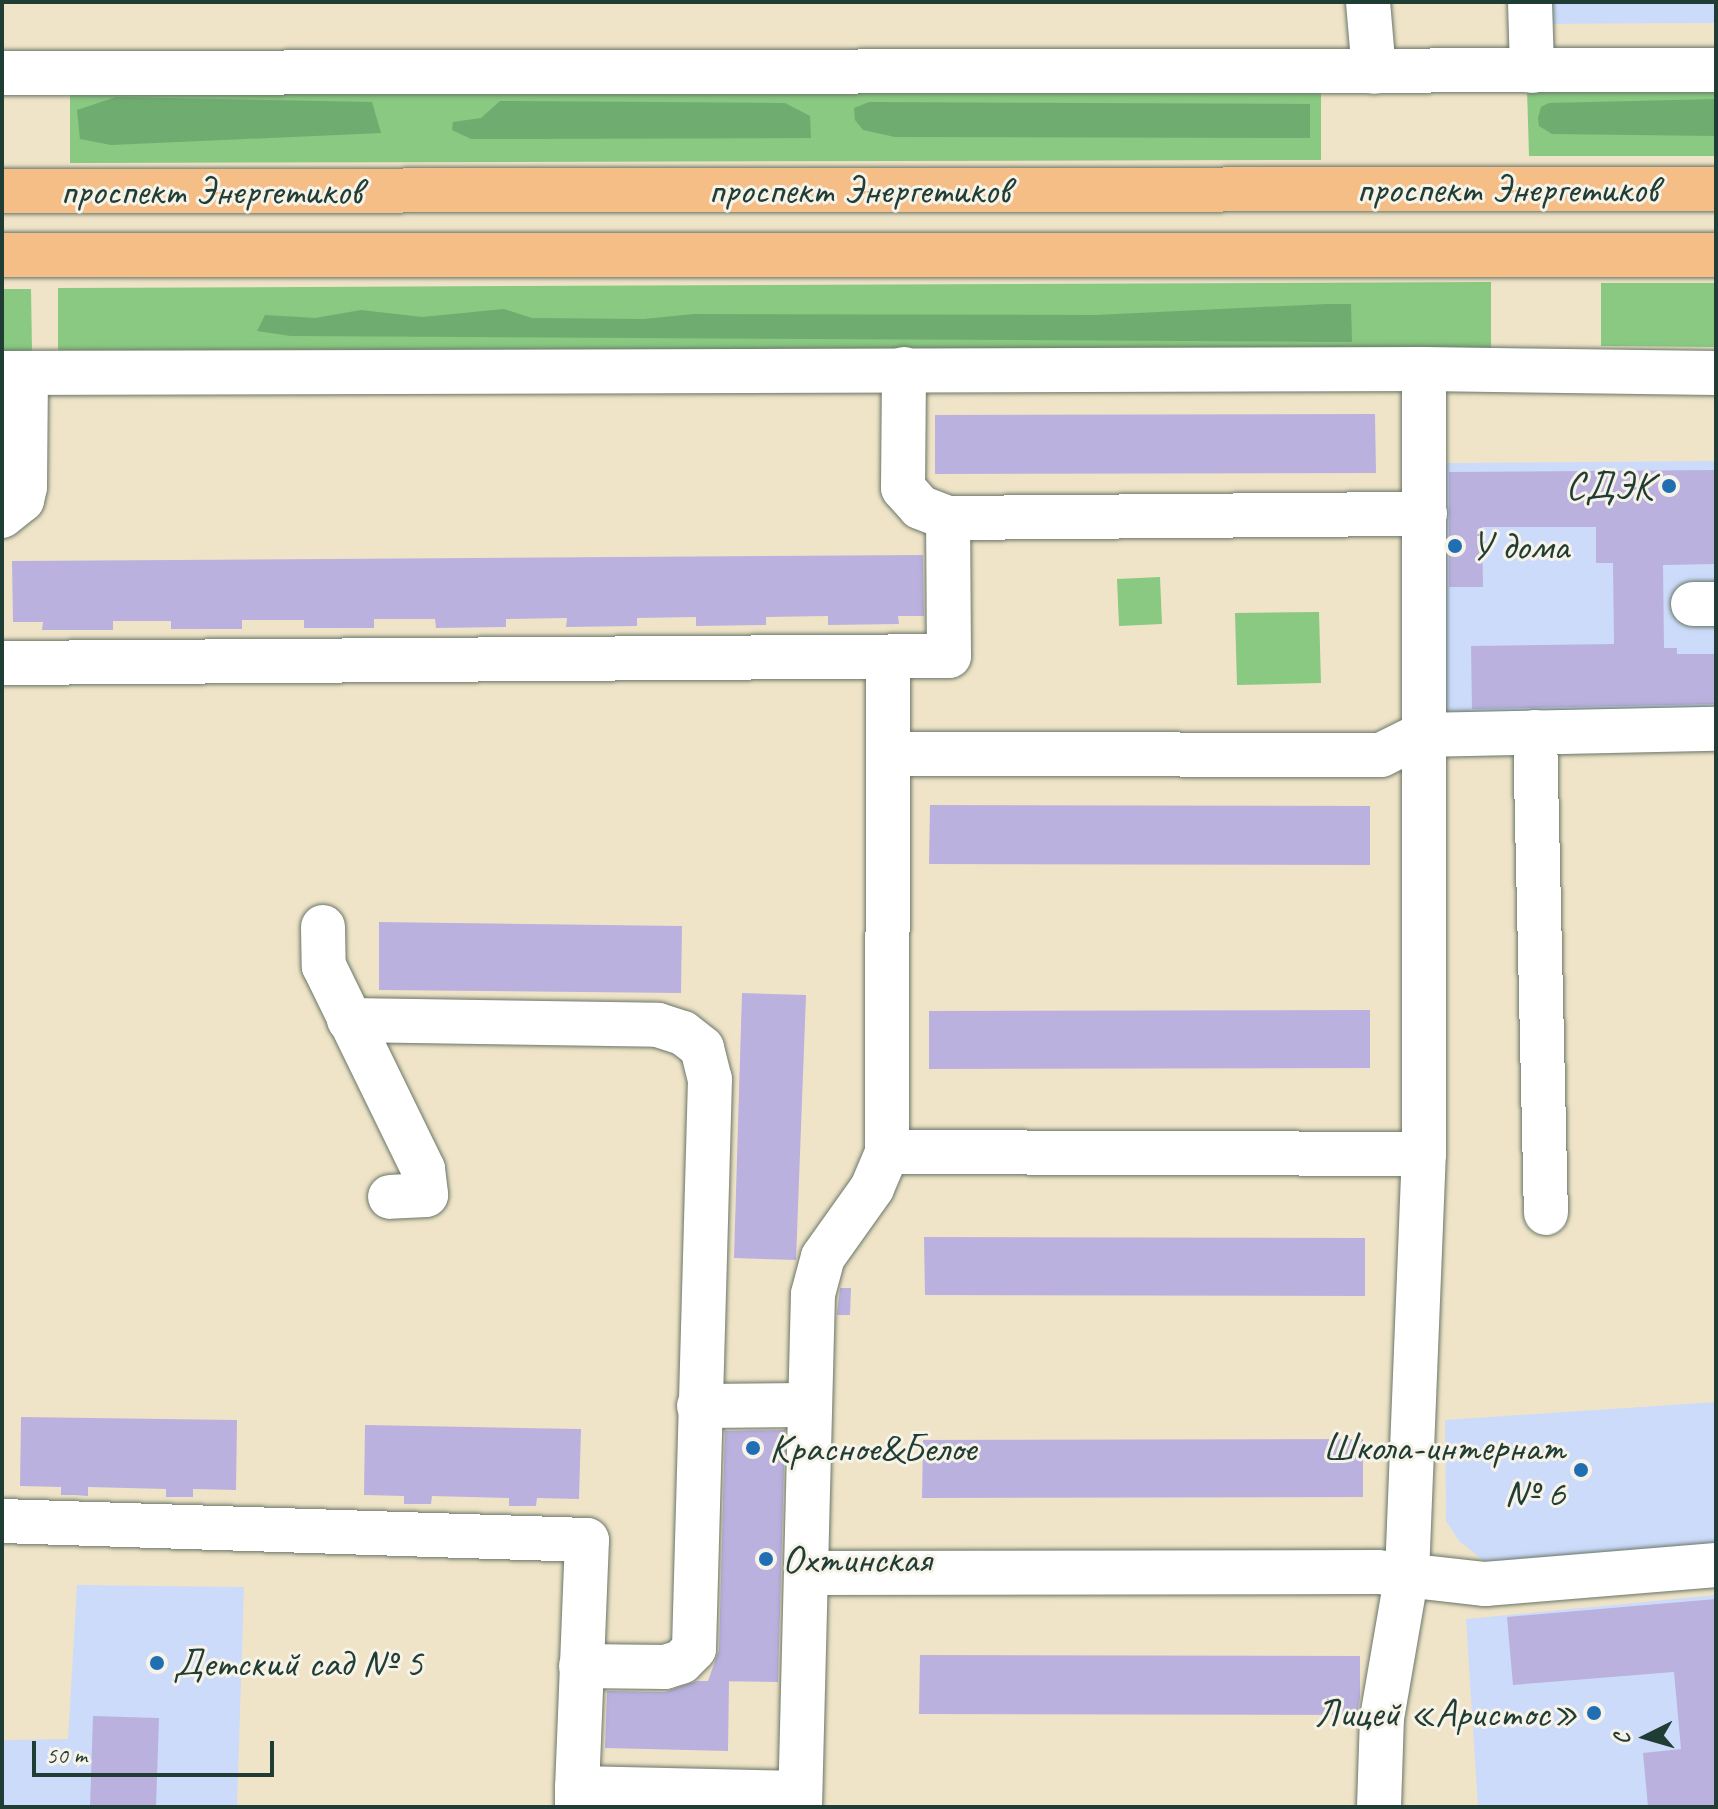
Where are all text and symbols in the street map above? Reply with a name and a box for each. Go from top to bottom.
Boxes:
street label: проспект Энергетиков [1358,165,1656,213]
street label: проспект Энергетиков [710,166,1008,214]
street label: проспект Энергетиков [62,167,360,215]
place label: СДЭК [1565,462,1653,510]
marker: СДЭК [1660,477,1678,495]
place label: У дома [1471,522,1569,570]
marker: У дома [1446,537,1464,555]
place label: Школа-интернат № 6 [1322,1423,1565,1517]
place label: Красное&Белое [769,1424,976,1472]
marker: Красное&Белое [744,1439,762,1457]
marker: Школа-интернат № 6 [1572,1461,1590,1479]
place label: Охтинская [782,1535,931,1583]
marker: Охтинская [757,1550,775,1568]
place label: Детский сад № 5 [173,1639,423,1687]
marker: Детский сад № 5 [148,1654,166,1672]
place label: Лицей «Аристос» [1315,1689,1578,1737]
north arrow [1606,1697,1686,1777]
marker: Лицей «Аристос» [1585,1704,1603,1722]
scale bar [36,1725,278,1775]
text: С [1608,1732,1637,1746]
text: 50 m [46,1740,87,1770]

